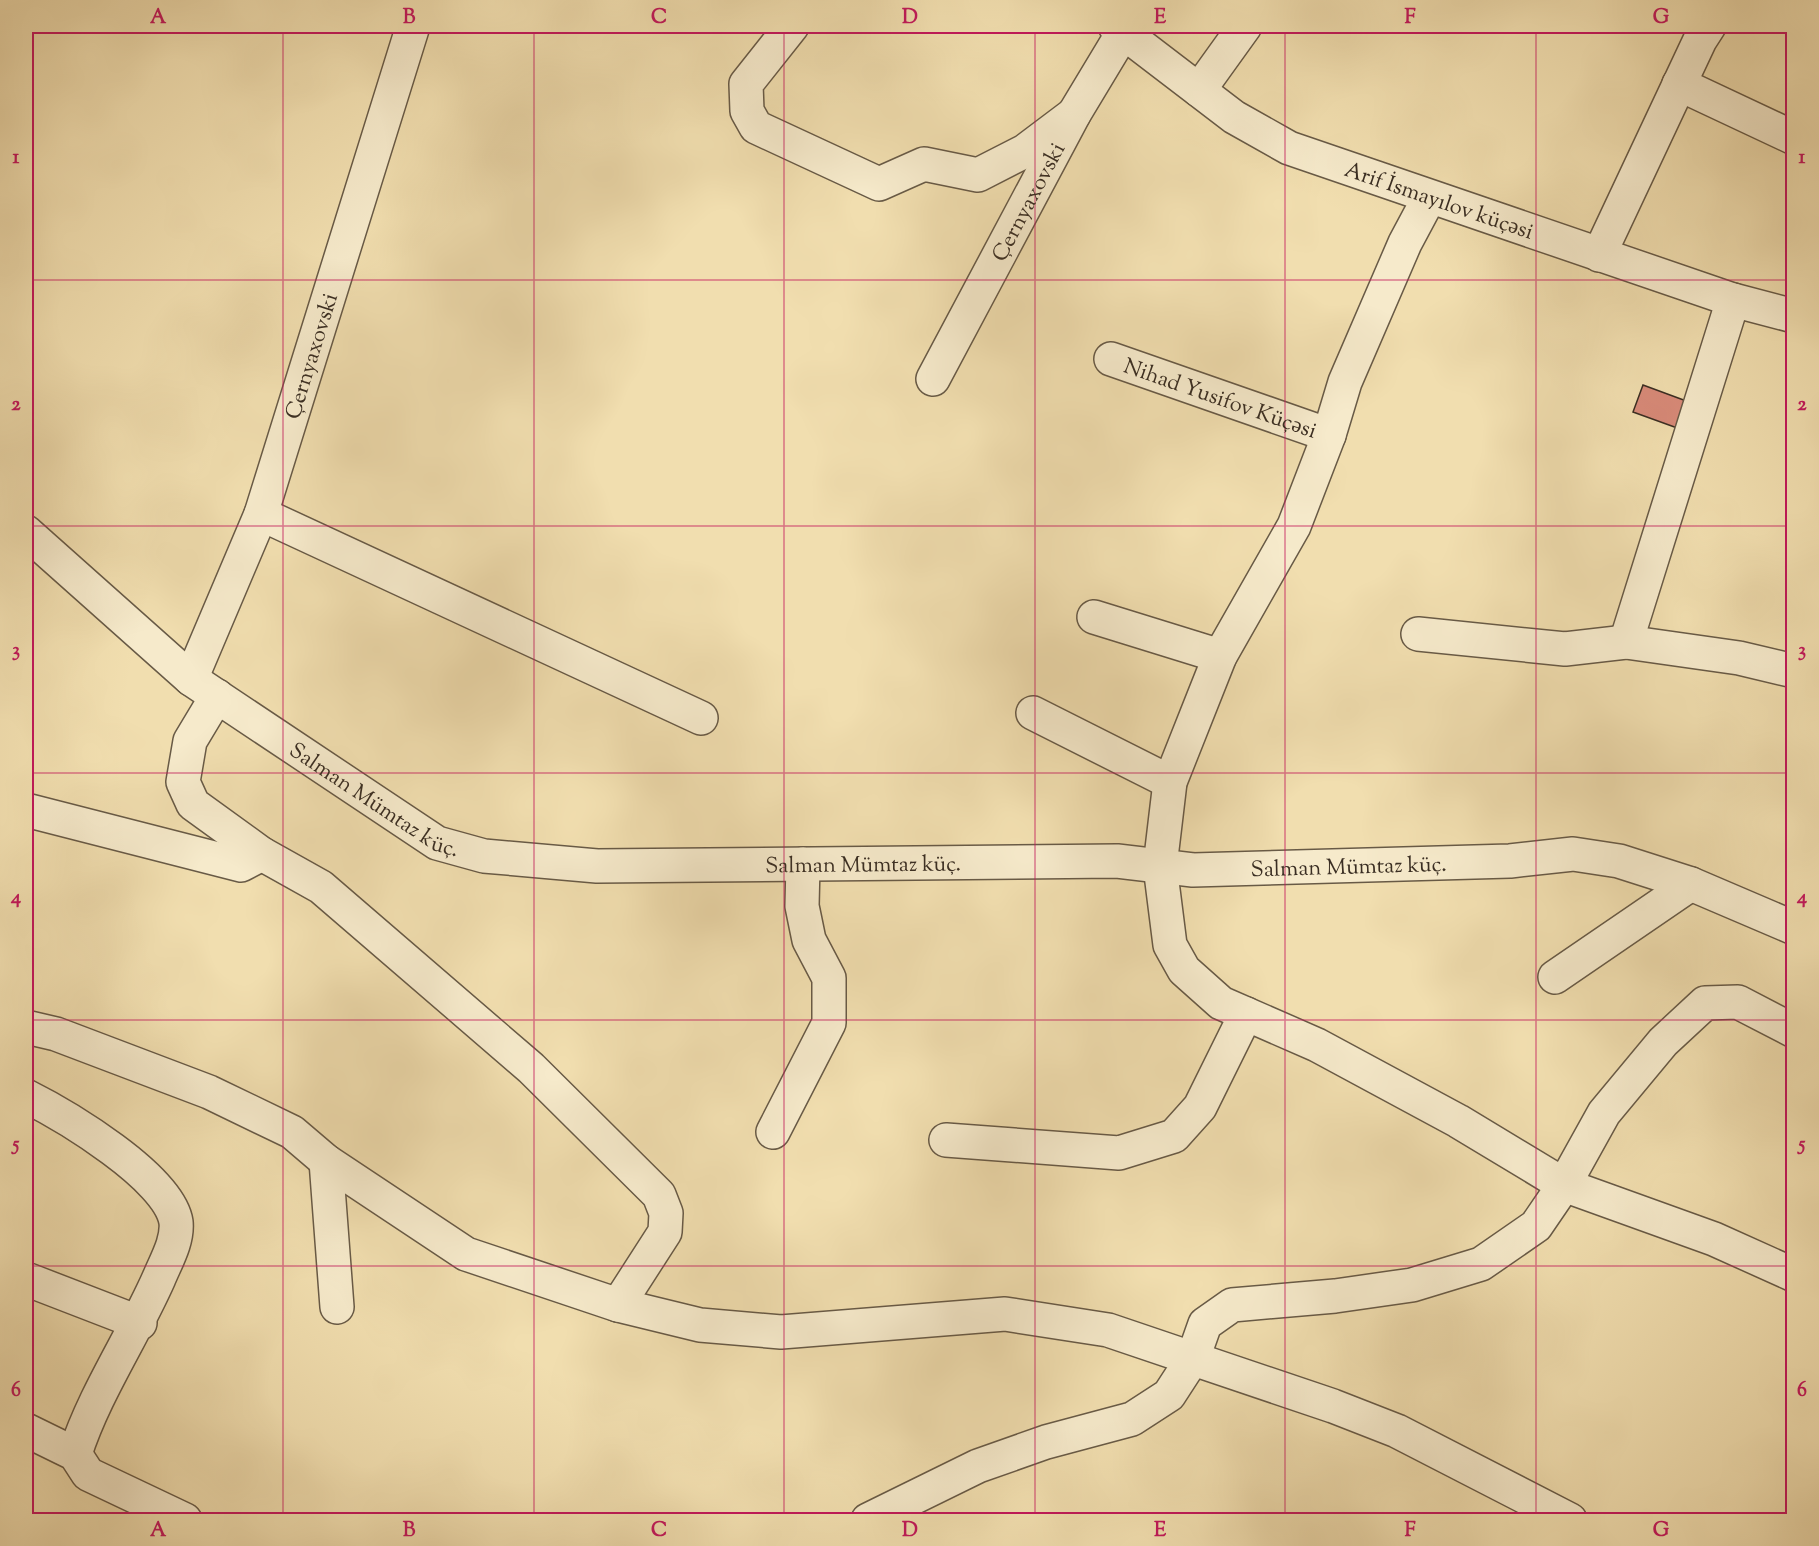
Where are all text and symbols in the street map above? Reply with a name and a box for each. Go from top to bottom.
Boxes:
text: A [150,4,167,33]
text: B [403,4,416,33]
text: C [651,4,667,33]
text: D [902,4,918,33]
text: E [1154,4,1167,33]
text: F [1404,4,1416,33]
text: G [1653,4,1670,33]
street label: Çernyaxovski [985,138,1075,268]
text: 1 [13,144,20,173]
text: 1 [1799,144,1806,173]
street label: Arif İsmayılov küçəsi [1340,155,1537,250]
street label: Çernyaxovski [278,289,348,424]
street label: Nihad Yusifov Küçəsi [1119,352,1320,448]
text: 2 [11,391,21,420]
text: 2 [1797,391,1807,420]
text: 3 [12,637,20,666]
text: 3 [1798,637,1806,666]
street label: Salman Mümtaz küç. [282,736,462,867]
street label: Salman Mümtaz küç. [765,849,961,883]
street label: Salman Mümtaz küç. [1250,850,1447,887]
text: 4 [10,884,21,913]
text: 4 [1796,884,1807,913]
text: 5 [11,1131,20,1160]
text: 5 [1797,1131,1806,1160]
text: 6 [11,1377,21,1406]
text: 6 [1797,1377,1807,1406]
text: A [150,1517,167,1546]
text: B [403,1517,416,1546]
text: C [651,1517,667,1546]
text: D [902,1517,918,1546]
text: E [1154,1517,1167,1546]
text: F [1404,1517,1416,1546]
text: G [1653,1517,1670,1546]

